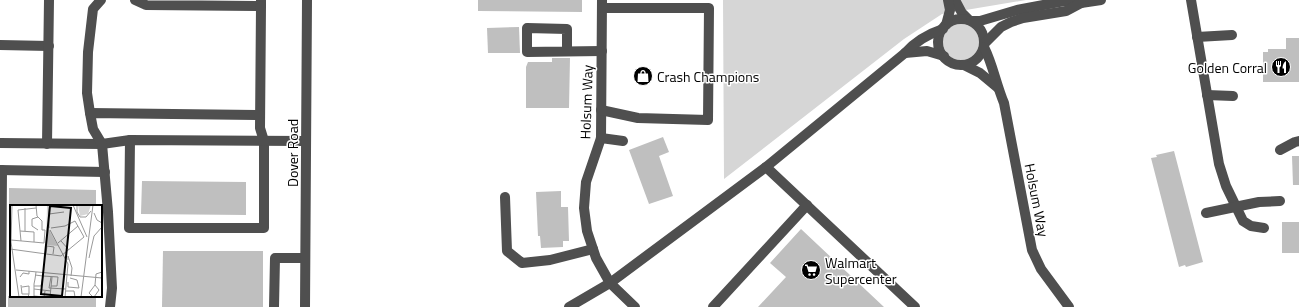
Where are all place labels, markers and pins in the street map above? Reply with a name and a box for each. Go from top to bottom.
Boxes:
restaurant icon: Golden Corral [1270,56,1292,78]
place label: Golden Corral [1188,57,1267,78]
shop icon: Crash Champions [632,65,654,87]
place label: Crash Champions [657,66,759,87]
place label: Walmart Supercenter [825,252,897,289]
supermarket icon: Walmart Supercenter [800,259,822,281]

